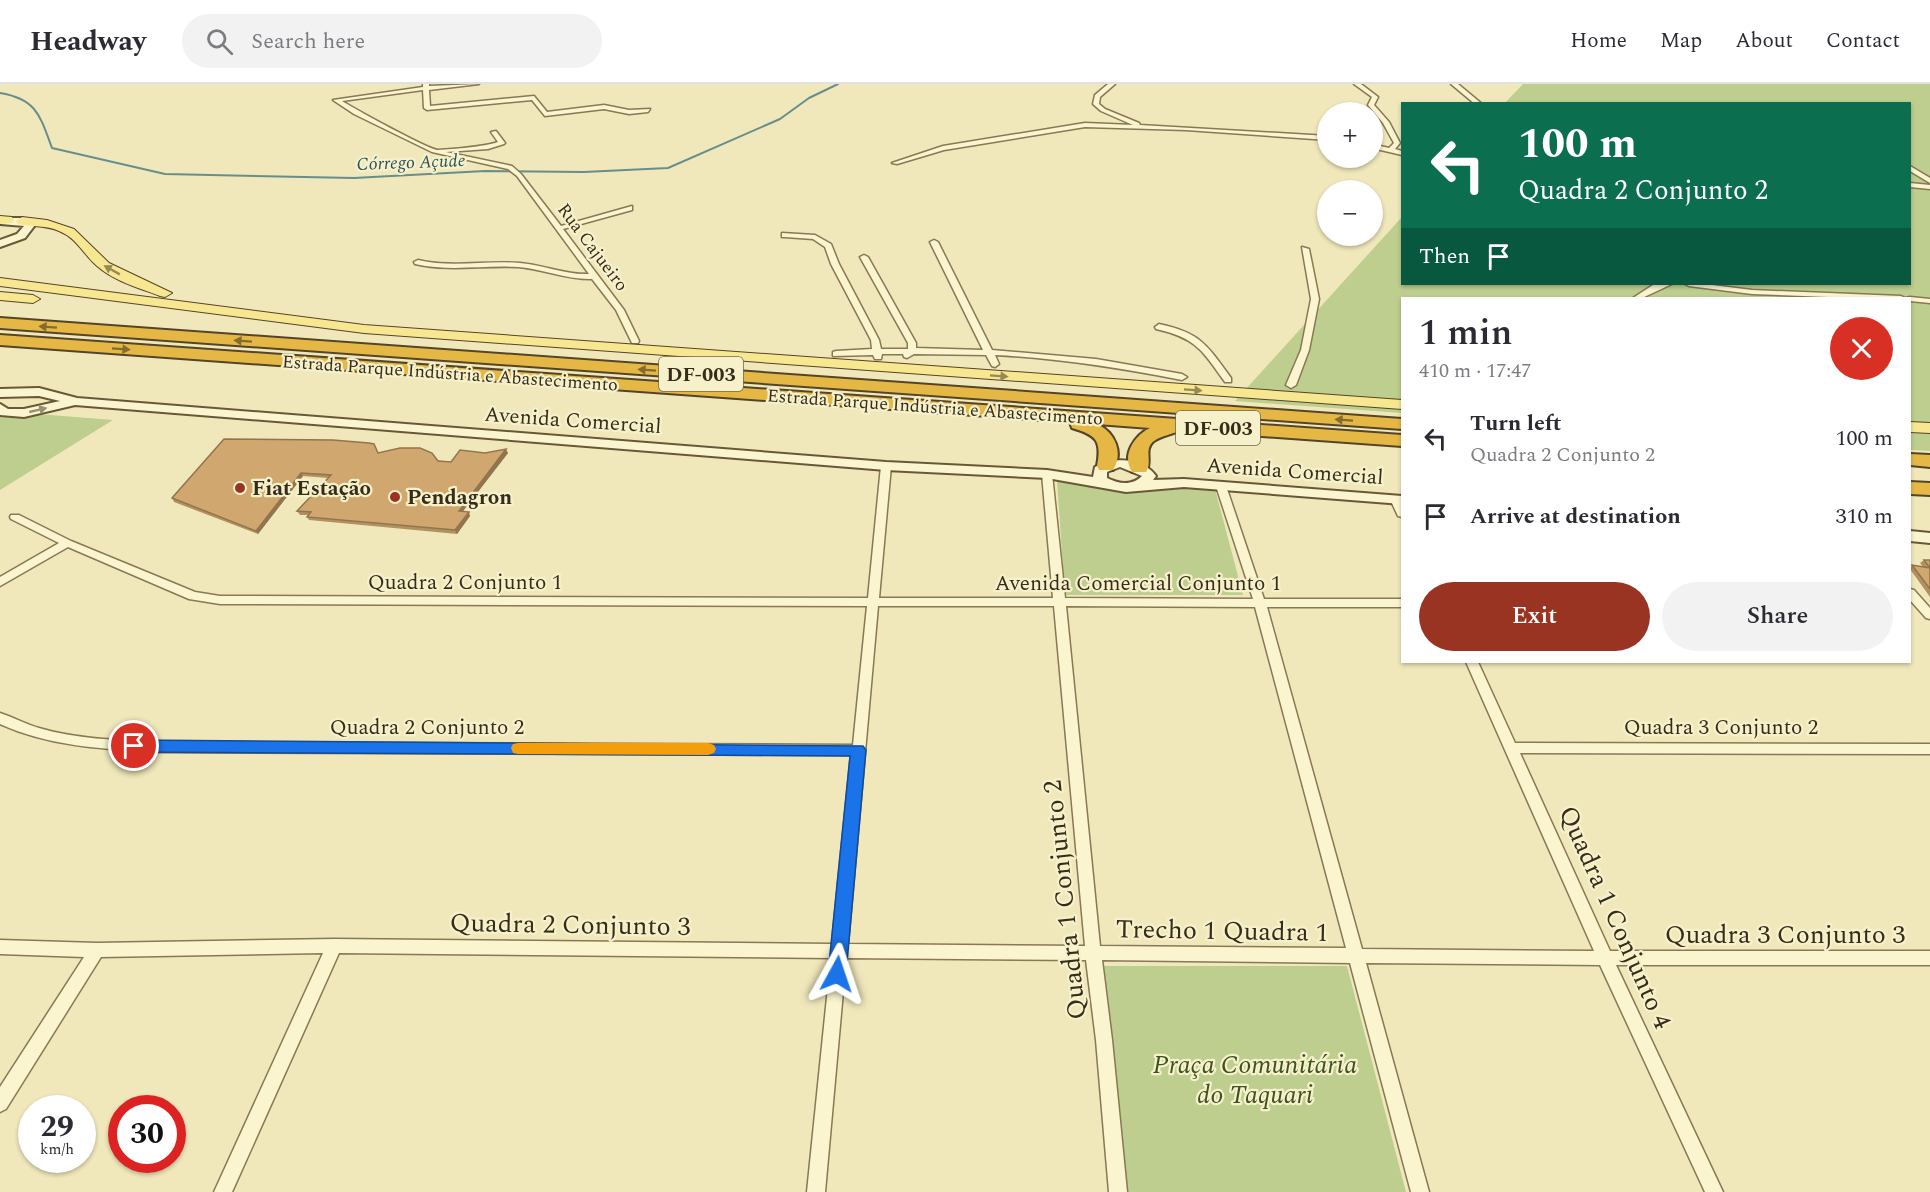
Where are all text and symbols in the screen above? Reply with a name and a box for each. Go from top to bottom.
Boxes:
search box [182,14,602,68]
text: Headway [30,20,146,63]
icon: search [203,25,236,58]
text: Search here [251,25,365,58]
text: Home [1570,25,1627,57]
text: Map [1660,25,1702,57]
text: About [1735,25,1793,57]
text: Contact [1826,25,1900,57]
map controls [1317,102,1383,246]
button: + [1317,102,1383,168]
text: 100 m [1518,113,1637,176]
icon: left [1419,126,1497,204]
water label: Córrego Açude [356,147,466,178]
text: Quadra 2 Conjunto 2 [1518,170,1768,212]
button: − [1317,180,1383,246]
street label: Rua Cajueiro [550,198,635,297]
text: Then [1419,240,1470,273]
icon: arrive [1482,240,1515,273]
one-way arrow [103,265,120,275]
text: 1 min [1419,306,1512,361]
button: close [1830,317,1893,380]
one-way arrow [39,322,58,332]
one-way arrow [233,336,252,346]
one-way arrow [112,344,131,354]
street label: Estrada Parque Indústria e Abastecimento [281,348,619,399]
text: 410 m · 17:47 [1419,356,1531,386]
road number: DF-003 [659,357,743,391]
one-way arrow [637,365,656,375]
one-way arrow [989,372,1008,381]
street label: Estrada Parque Indústria e Abastecimento [766,382,1104,433]
one-way arrow [1184,385,1203,395]
street label: Avenida Comercial [483,399,662,443]
one-way arrow [28,405,47,414]
text: Turn left [1470,407,1562,440]
road number: DF-003 [1176,411,1260,445]
one-way arrow [1335,415,1354,425]
icon: left [1419,422,1452,455]
text: 100 m [1836,422,1893,455]
text: Quadra 2 Conjunto 2 [1470,440,1655,470]
street label: Avenida Comercial [1205,450,1384,494]
place label: Fiat Estação [252,473,371,505]
marker: Fiat Estação [233,481,247,495]
place label: Pendagron [407,482,512,514]
marker: Pendagron [388,490,402,504]
icon: arrive [1419,500,1452,533]
text: Arrive at destination [1470,500,1681,533]
text: 310 m [1836,500,1893,533]
street label: Quadra 2 Conjunto 1 [368,567,562,599]
street label: Avenida Comercial Conjunto 1 [995,568,1281,600]
button: Exit [1419,582,1650,651]
button: Share [1662,582,1893,651]
street label: Quadra 2 Conjunto 2 [330,712,524,744]
street label: Quadra 3 Conjunto 2 [1624,712,1818,744]
pin [108,720,159,771]
icon: arrive [117,729,150,762]
street label: Quadra 1 Conjunto 2 [1033,778,1097,1022]
street label: Quadra 1 Conjunto 4 [1548,799,1682,1035]
street label: Quadra 2 Conjunto 3 [449,903,691,947]
street label: Trecho 1 Quadra 1 [1115,909,1329,953]
street label: Quadra 3 Conjunto 3 [1665,915,1905,955]
position arrow [805,942,869,1006]
park label: Praça Comunitária do Taquari [1153,1045,1357,1115]
speed limit sign: 30 [108,1095,186,1173]
text: 29 [40,1104,74,1150]
text: km/h [40,1138,74,1161]

